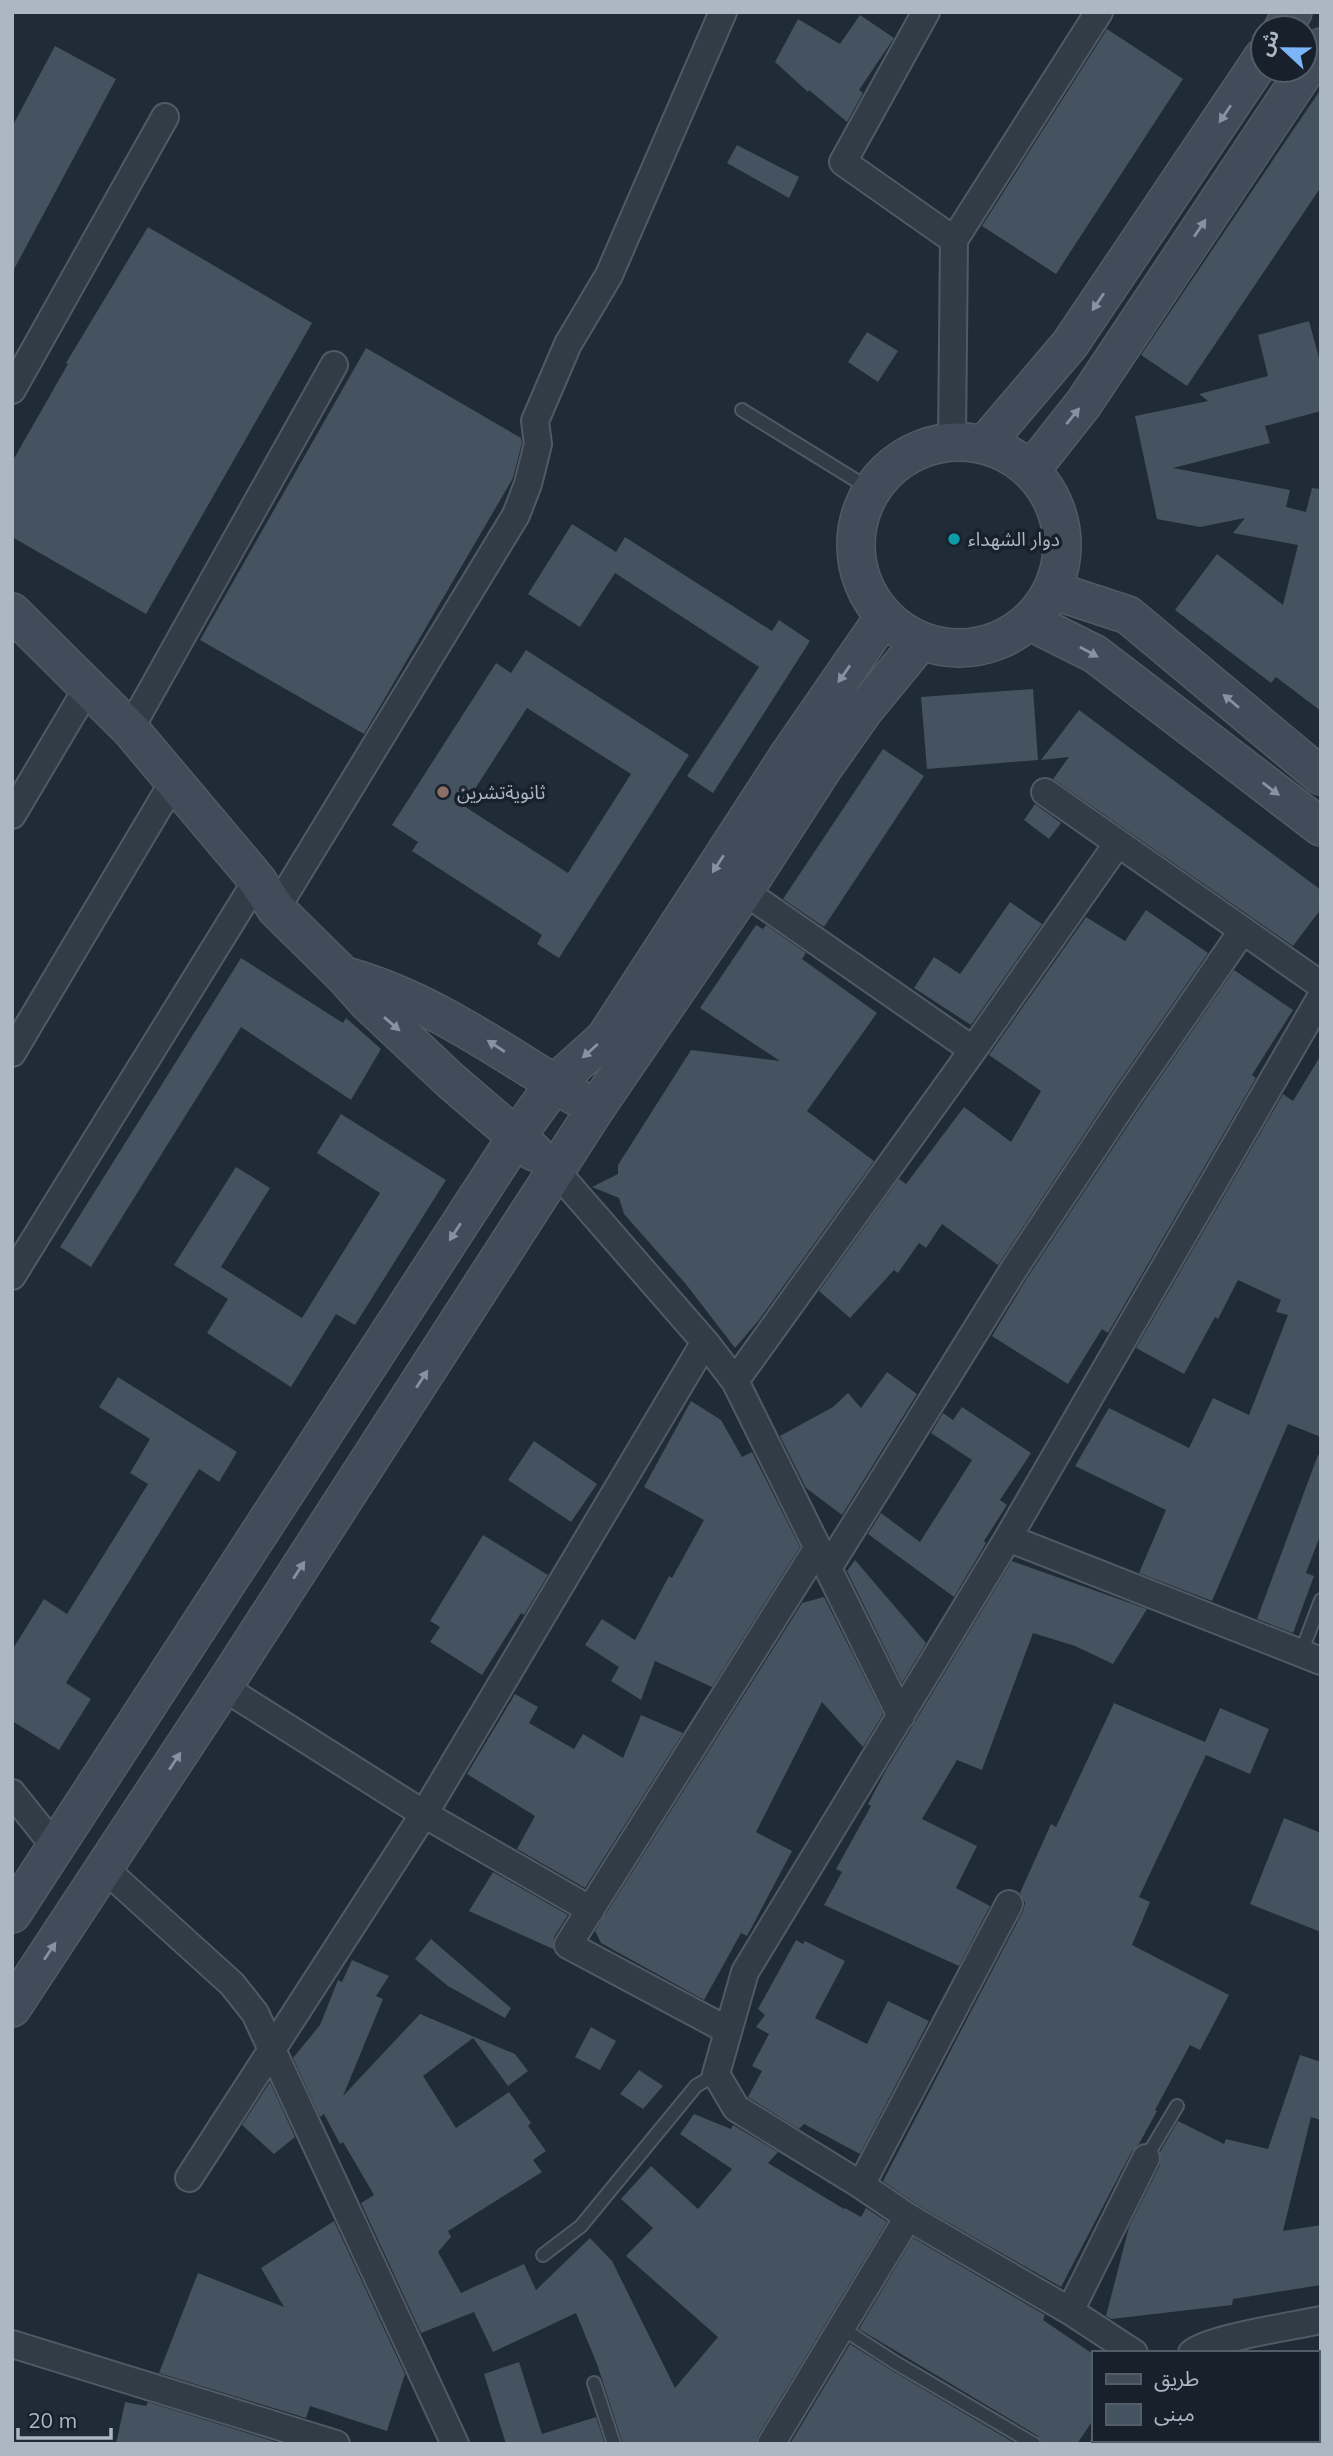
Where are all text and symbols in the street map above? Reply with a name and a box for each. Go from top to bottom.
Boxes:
north arrow [1249,14,1319,84]
text: ش [1252,26,1284,59]
one-way arrow [1218,105,1232,123]
one-way arrow [1194,218,1207,238]
one-way arrow [1091,293,1104,312]
one-way arrow [1066,408,1081,426]
place label: دوار الشهداء [968,527,1060,551]
marker: دوار الشهداء [946,531,962,547]
one-way arrow [1080,646,1099,658]
one-way arrow [838,665,851,684]
one-way arrow [1222,693,1240,709]
place label: ثانويةتشرين [457,780,546,804]
one-way arrow [1262,782,1280,796]
marker: ثانويةتشرين [435,784,451,800]
one-way arrow [712,854,725,873]
one-way arrow [384,1016,401,1031]
one-way arrow [487,1040,506,1053]
one-way arrow [581,1043,599,1059]
one-way arrow [448,1223,461,1242]
one-way arrow [415,1370,429,1388]
one-way arrow [292,1560,305,1580]
one-way arrow [168,1752,182,1770]
one-way arrow [43,1942,56,1961]
legend [1092,2351,1319,2442]
text: طريق [1154,2365,1199,2392]
scale bar [18,2396,110,2440]
text: مبنى [1154,2400,1195,2426]
text: 20 m [28,2407,77,2433]

